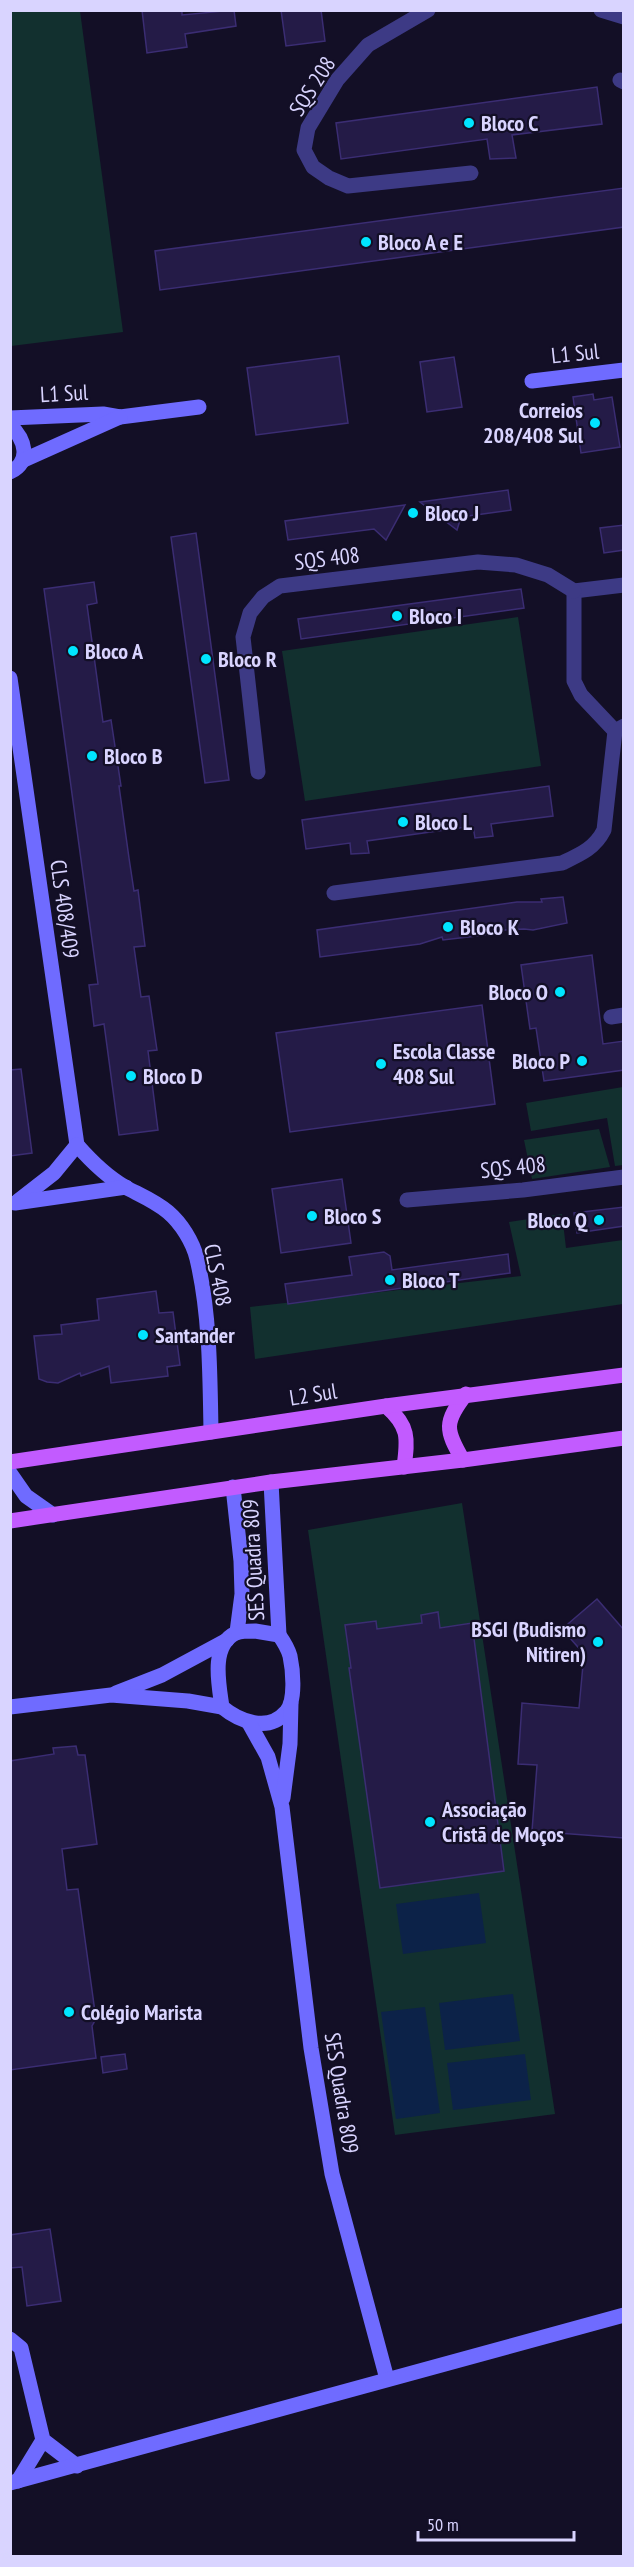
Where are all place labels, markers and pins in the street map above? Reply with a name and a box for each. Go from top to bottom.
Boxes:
place label: Bloco C [481,109,538,137]
marker: Bloco C [462,116,476,130]
place label: Bloco A e E [378,228,463,256]
marker: Bloco A e E [359,235,373,249]
place label: Correios 208/408 Sul [483,396,584,449]
marker: Correios 208/408 Sul [588,416,602,430]
place label: Bloco J [425,499,479,527]
marker: Bloco J [406,506,420,520]
place label: Bloco I [409,602,462,630]
marker: Bloco I [390,609,404,623]
place label: Bloco A [85,637,144,665]
marker: Bloco A [66,644,80,658]
place label: Bloco R [218,645,277,673]
marker: Bloco R [199,652,213,666]
place label: Bloco B [104,742,163,770]
marker: Bloco B [85,749,99,763]
place label: Bloco L [415,808,473,836]
marker: Bloco L [396,815,410,829]
place label: Bloco K [460,913,520,941]
marker: Bloco K [441,920,455,934]
place label: Bloco O [488,978,548,1006]
marker: Bloco O [553,985,567,999]
place label: Escola Classe 408 Sul [393,1037,495,1090]
place label: Bloco P [512,1047,571,1075]
marker: Bloco P [575,1054,589,1068]
marker: Escola Classe 408 Sul [374,1057,388,1071]
place label: Bloco D [143,1062,203,1090]
marker: Bloco D [124,1069,138,1083]
place label: Bloco S [324,1202,382,1230]
place label: Bloco Q [527,1206,588,1234]
marker: Bloco S [305,1209,319,1223]
marker: Bloco Q [592,1213,606,1227]
place label: Bloco T [402,1266,460,1294]
marker: Bloco T [383,1273,397,1287]
place label: Santander [155,1321,235,1349]
marker: Santander [136,1328,150,1342]
place label: BSGI (Budismo Nitiren) [471,1615,586,1668]
marker: BSGI (Budismo Nitiren) [591,1635,605,1649]
place label: Associação Cristã de Moços [441,1795,564,1848]
marker: Associação Cristã de Moços [423,1815,437,1829]
place label: Colégio Marista [81,1998,202,2026]
marker: Colégio Marista [62,2005,76,2019]

